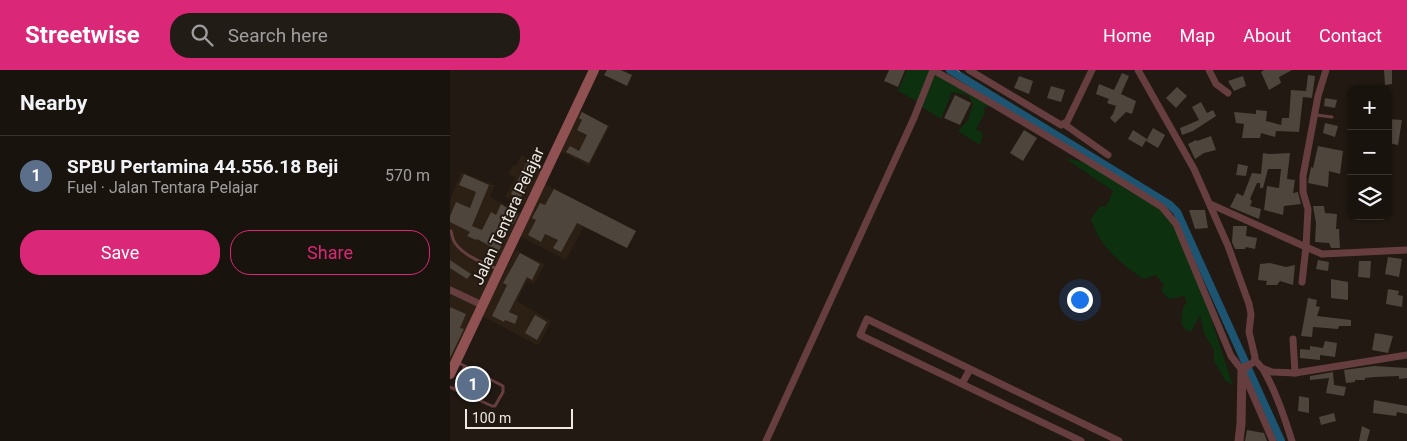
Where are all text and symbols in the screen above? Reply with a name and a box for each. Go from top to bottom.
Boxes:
search box [170,13,520,58]
text: Streetwise [25,21,140,49]
icon: search [188,21,216,49]
text: Search here [228,24,328,47]
text: Home [1103,25,1152,46]
text: Map [1180,25,1215,46]
text: About [1243,25,1291,46]
text: Contact [1319,25,1382,46]
map controls [1347,85,1392,220]
button: + [1347,85,1392,130]
text: Nearby [20,91,87,115]
button: − [1347,130,1392,175]
street label: Jalan Tentara Pelajar [468,144,548,288]
text: SPBU Pertamina 44.556.18 Beji [67,155,338,178]
text: 1 [31,166,41,185]
text: 570 m [385,166,430,185]
button: layers [1347,175,1392,220]
text: Fuel · Jalan Tentara Pelajar [67,178,258,197]
button: Save [20,230,220,275]
button: Share [230,230,430,275]
your location [1067,287,1093,313]
pin: 1 [457,365,489,403]
scale bar [465,406,572,429]
text: 100 m [472,410,511,426]

